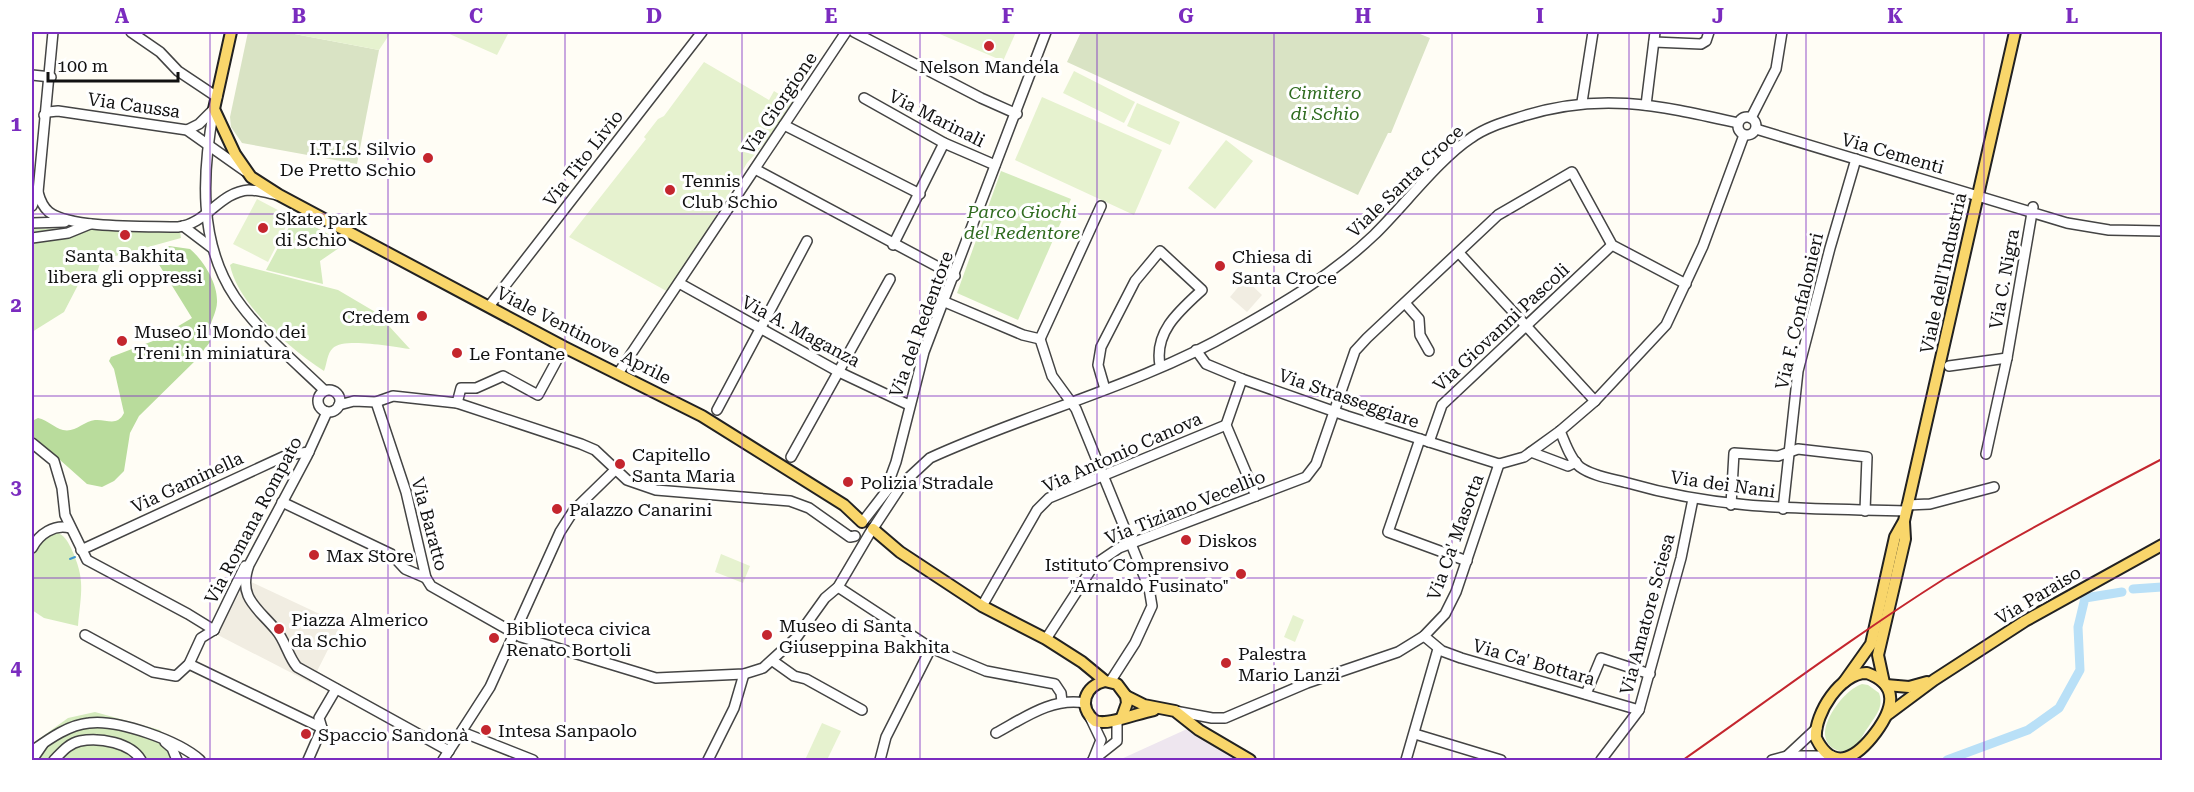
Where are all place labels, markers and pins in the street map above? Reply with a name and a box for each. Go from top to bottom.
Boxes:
marker: Nelson Mandela [982,39,996,53]
place label: Nelson Mandela [919,56,1059,77]
place label: I.T.I.S. Silvio De Pretto Schio [280,138,416,180]
marker: I.T.I.S. Silvio De Pretto Schio [421,151,435,165]
place label: Tennis Club Schio [682,170,778,212]
marker: Tennis Club Schio [663,183,677,197]
place label: Skate park di Schio [275,208,368,250]
marker: Skate park di Schio [256,221,270,235]
marker: Santa Bakhita libera gli oppressi [118,228,132,242]
place label: Santa Bakhita libera gli oppressi [48,245,203,287]
place label: Chiesa di Santa Croce [1232,246,1337,288]
marker: Chiesa di Santa Croce [1213,259,1227,273]
place label: Credem [342,306,410,327]
marker: Credem [415,309,429,323]
place label: Museo il Mondo dei Treni in miniatura [134,321,306,363]
marker: Museo il Mondo dei Treni in miniatura [115,334,129,348]
place label: Le Fontane [469,343,565,364]
marker: Le Fontane [450,346,464,360]
place label: Capitello Santa Maria [632,444,735,486]
marker: Capitello Santa Maria [613,457,627,471]
place label: Polizia Stradale [860,472,994,493]
marker: Polizia Stradale [841,475,855,489]
place label: Palazzo Canarini [569,499,713,520]
marker: Palazzo Canarini [550,502,564,516]
place label: Diskos [1198,530,1257,551]
marker: Diskos [1179,533,1193,547]
place label: Max Store [326,545,414,566]
marker: Max Store [307,548,321,562]
place label: Istituto Comprensivo "Arnaldo Fusinato" [1045,554,1229,596]
marker: Istituto Comprensivo "Arnaldo Fusinato" [1234,567,1248,581]
place label: Piazza Almerico da Schio [291,609,428,651]
place label: Museo di Santa Giuseppina Bakhita [779,615,950,657]
place label: Biblioteca civica Renato Bortoli [506,618,651,660]
marker: Piazza Almerico da Schio [272,622,286,636]
marker: Museo di Santa Giuseppina Bakhita [760,628,774,642]
marker: Biblioteca civica Renato Bortoli [487,631,501,645]
place label: Palestra Mario Lanzi [1238,643,1341,685]
marker: Palestra Mario Lanzi [1219,656,1233,670]
place label: Intesa Sanpaolo [498,720,637,741]
marker: Intesa Sanpaolo [479,723,493,737]
place label: Spaccio Sandonà [318,724,469,745]
marker: Spaccio Sandonà [299,727,313,741]

